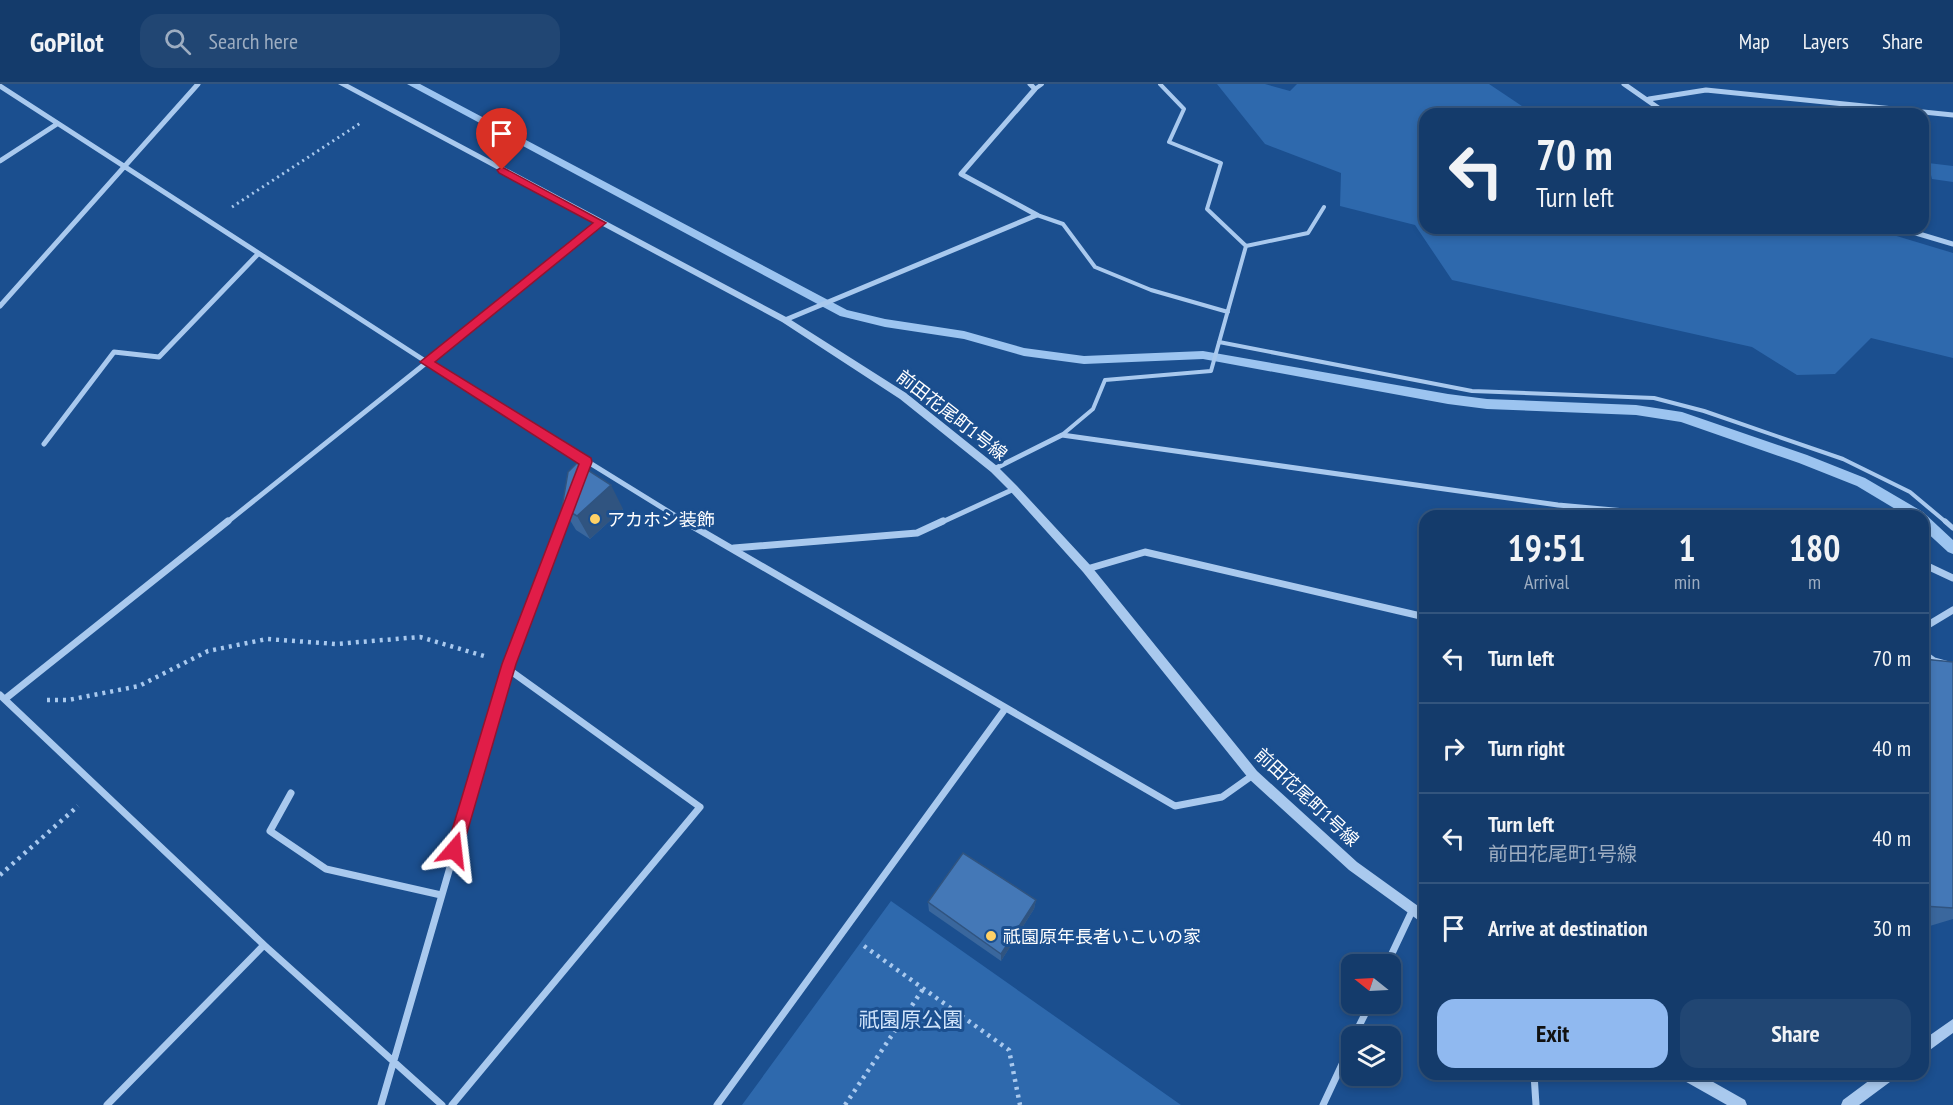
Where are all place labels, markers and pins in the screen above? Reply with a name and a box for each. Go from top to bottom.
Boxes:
pin [476,108,527,170]
place label: アカホシ装飾 [607,508,715,531]
marker: アカホシ装飾 [588,512,602,526]
place label: 祇園原年長者いこいの家 [1003,925,1201,948]
marker: 祇園原年長者いこいの家 [984,929,998,943]

